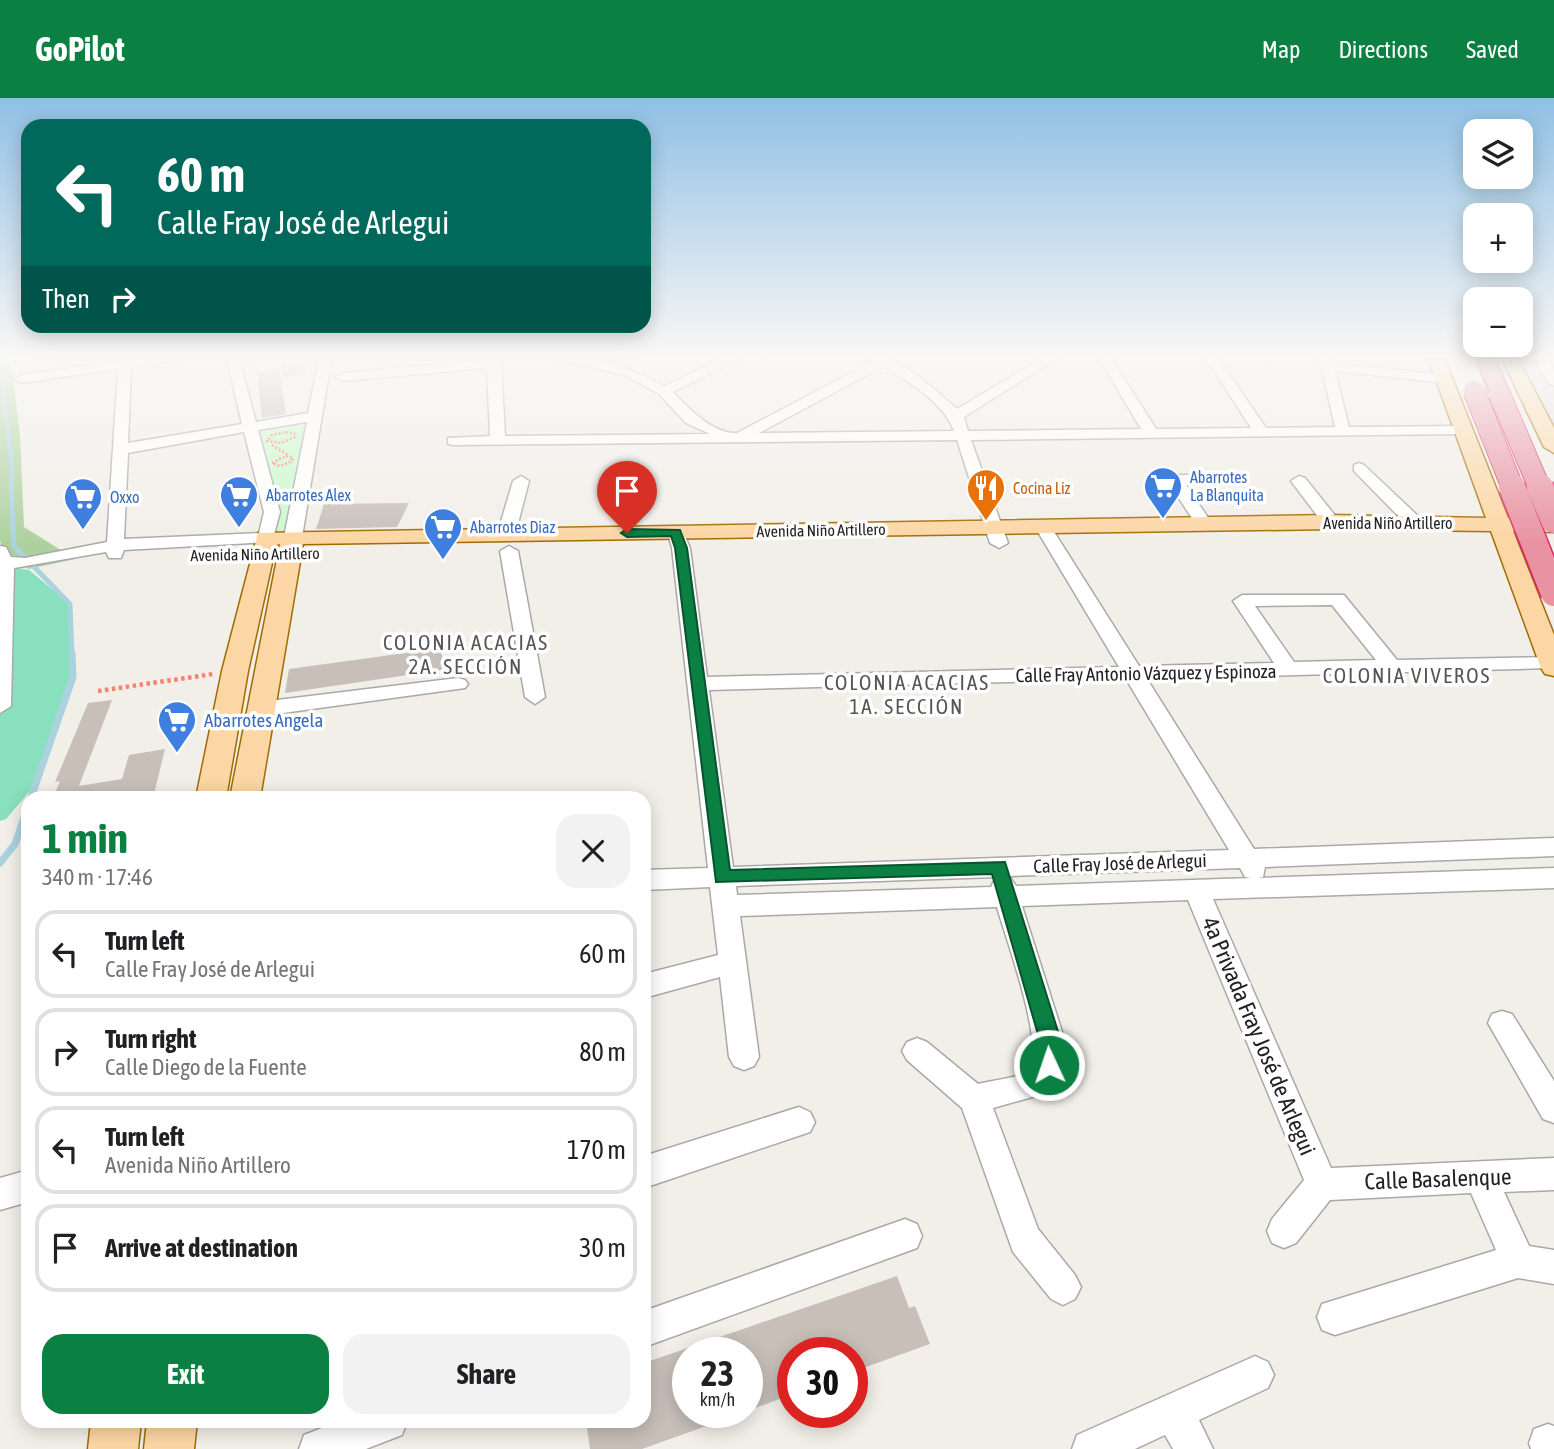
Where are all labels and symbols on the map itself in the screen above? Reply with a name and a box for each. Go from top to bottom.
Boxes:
pin [597,461,657,533]
supermarket icon: Abarrotes La Blanquita [1142,465,1184,520]
restaurant icon: Cocina Liz [965,467,1007,522]
place label: Abarrotes La Blanquita [1190,468,1264,505]
supermarket icon: Abarrotes Alex [218,474,260,529]
supermarket icon: Oxxo [62,476,104,531]
place label: Cocina Liz [1013,479,1071,497]
place label: Abarrotes Alex [266,486,351,504]
place label: Oxxo [110,488,140,506]
supermarket icon: Abarrotes Diaz [422,506,464,561]
street label: Avenida Niño Artillero [1323,514,1453,532]
place label: Abarrotes Diaz [470,518,555,536]
street label: Avenida Niño Artillero [756,520,886,540]
street label: Avenida Niño Artillero [190,544,320,564]
district label: COLONIA ACACIAS 2A. SECCIÓN [383,630,549,678]
street label: Calle Fray Antonio Vázquez y Espinoza [1015,660,1277,686]
district label: COLONIA VIVEROS [1323,663,1491,687]
district label: COLONIA ACACIAS 1A. SECCIÓN [824,670,990,718]
supermarket icon: Abarrotes Angela [156,699,198,754]
place label: Abarrotes Angela [204,709,323,731]
street label: Calle Fray José de Arlegui [1033,849,1207,877]
street label: 4a Privada Fray José de Arlegui [1197,913,1321,1159]
position arrow [1012,1028,1086,1102]
street label: Calle Basalenque [1364,1163,1512,1195]
speed limit sign: 30 [777,1337,868,1428]

